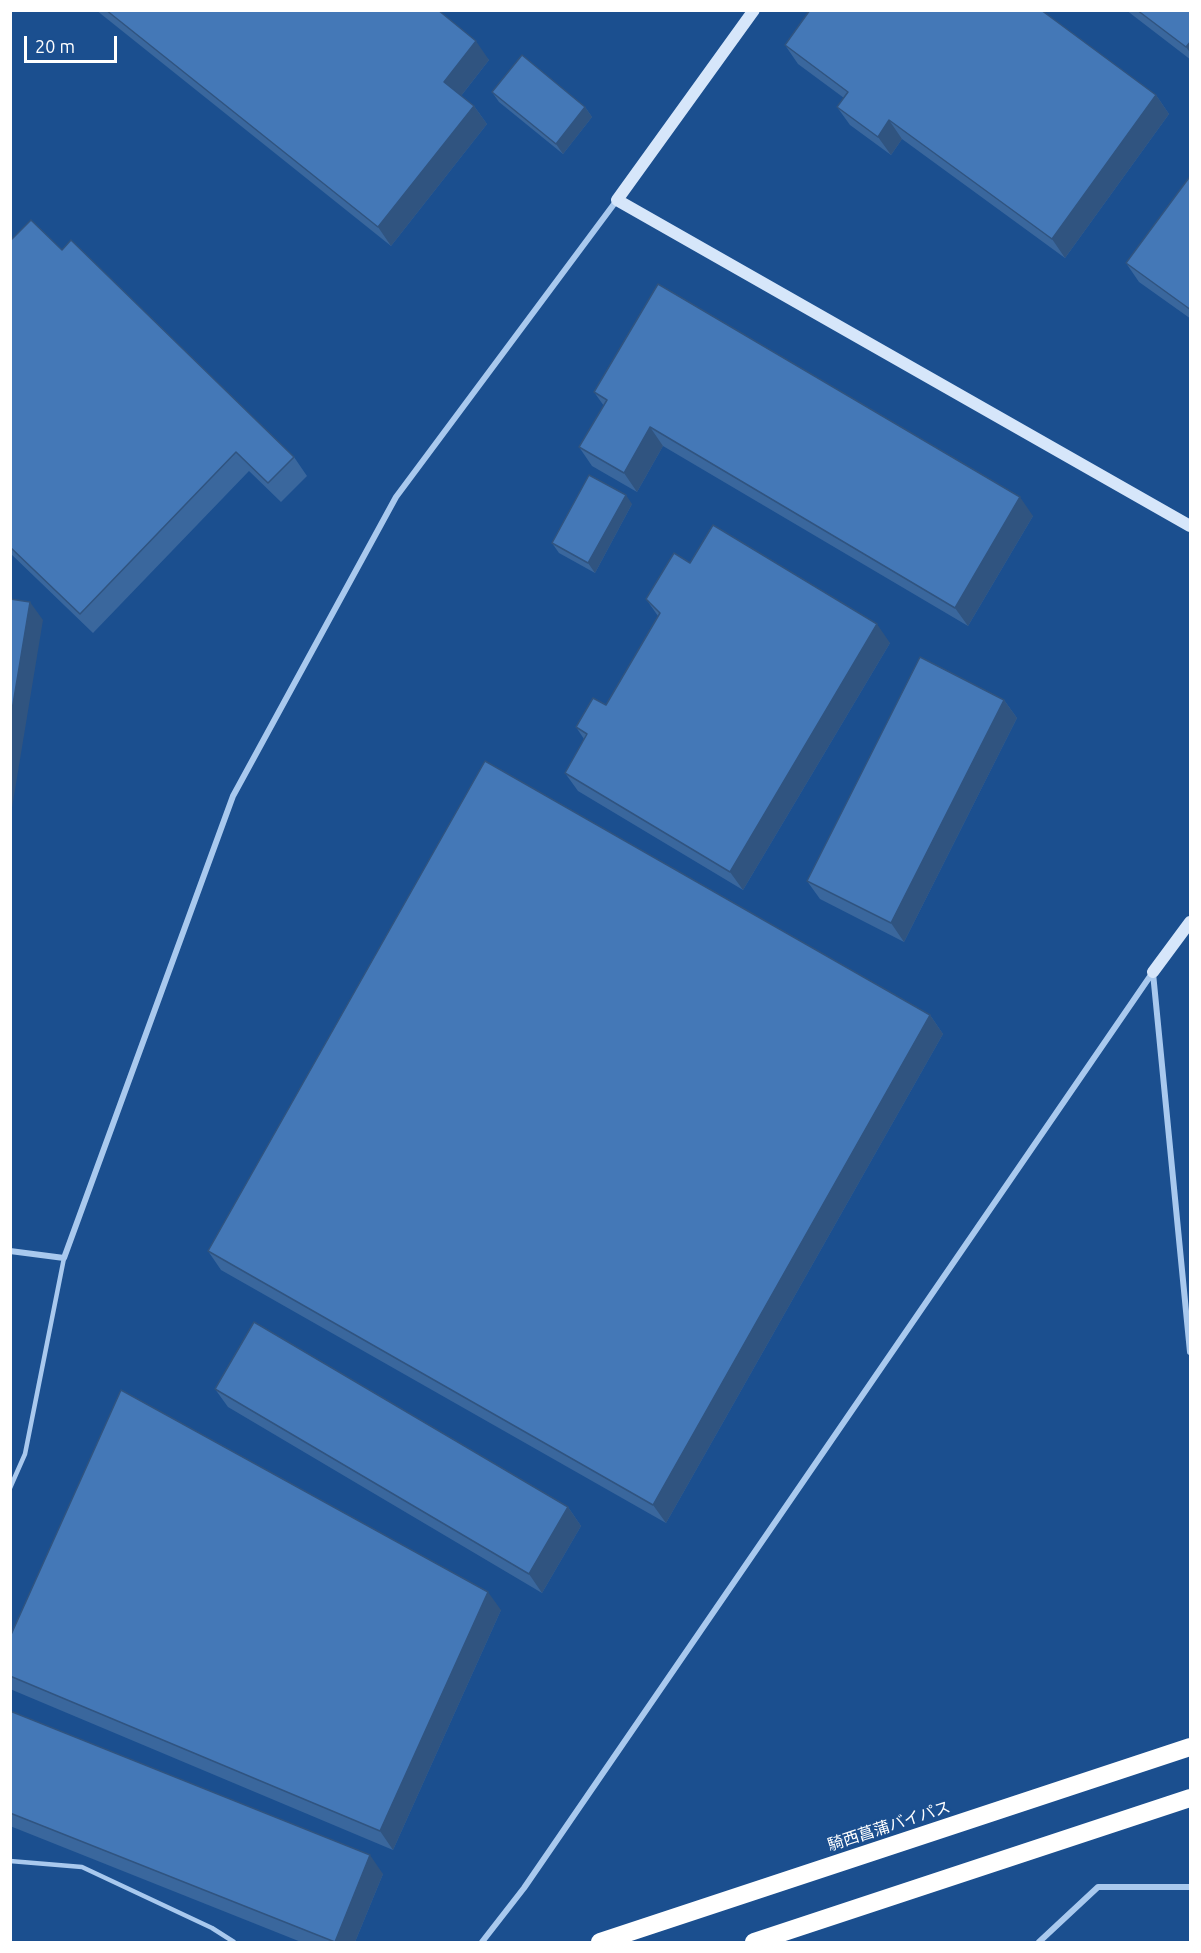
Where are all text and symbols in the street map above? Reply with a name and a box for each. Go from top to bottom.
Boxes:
scale bar [27,24,120,62]
text: 20 m [35,36,75,56]
street label: 騎西菖蒲バイパス [825,1797,953,1855]

